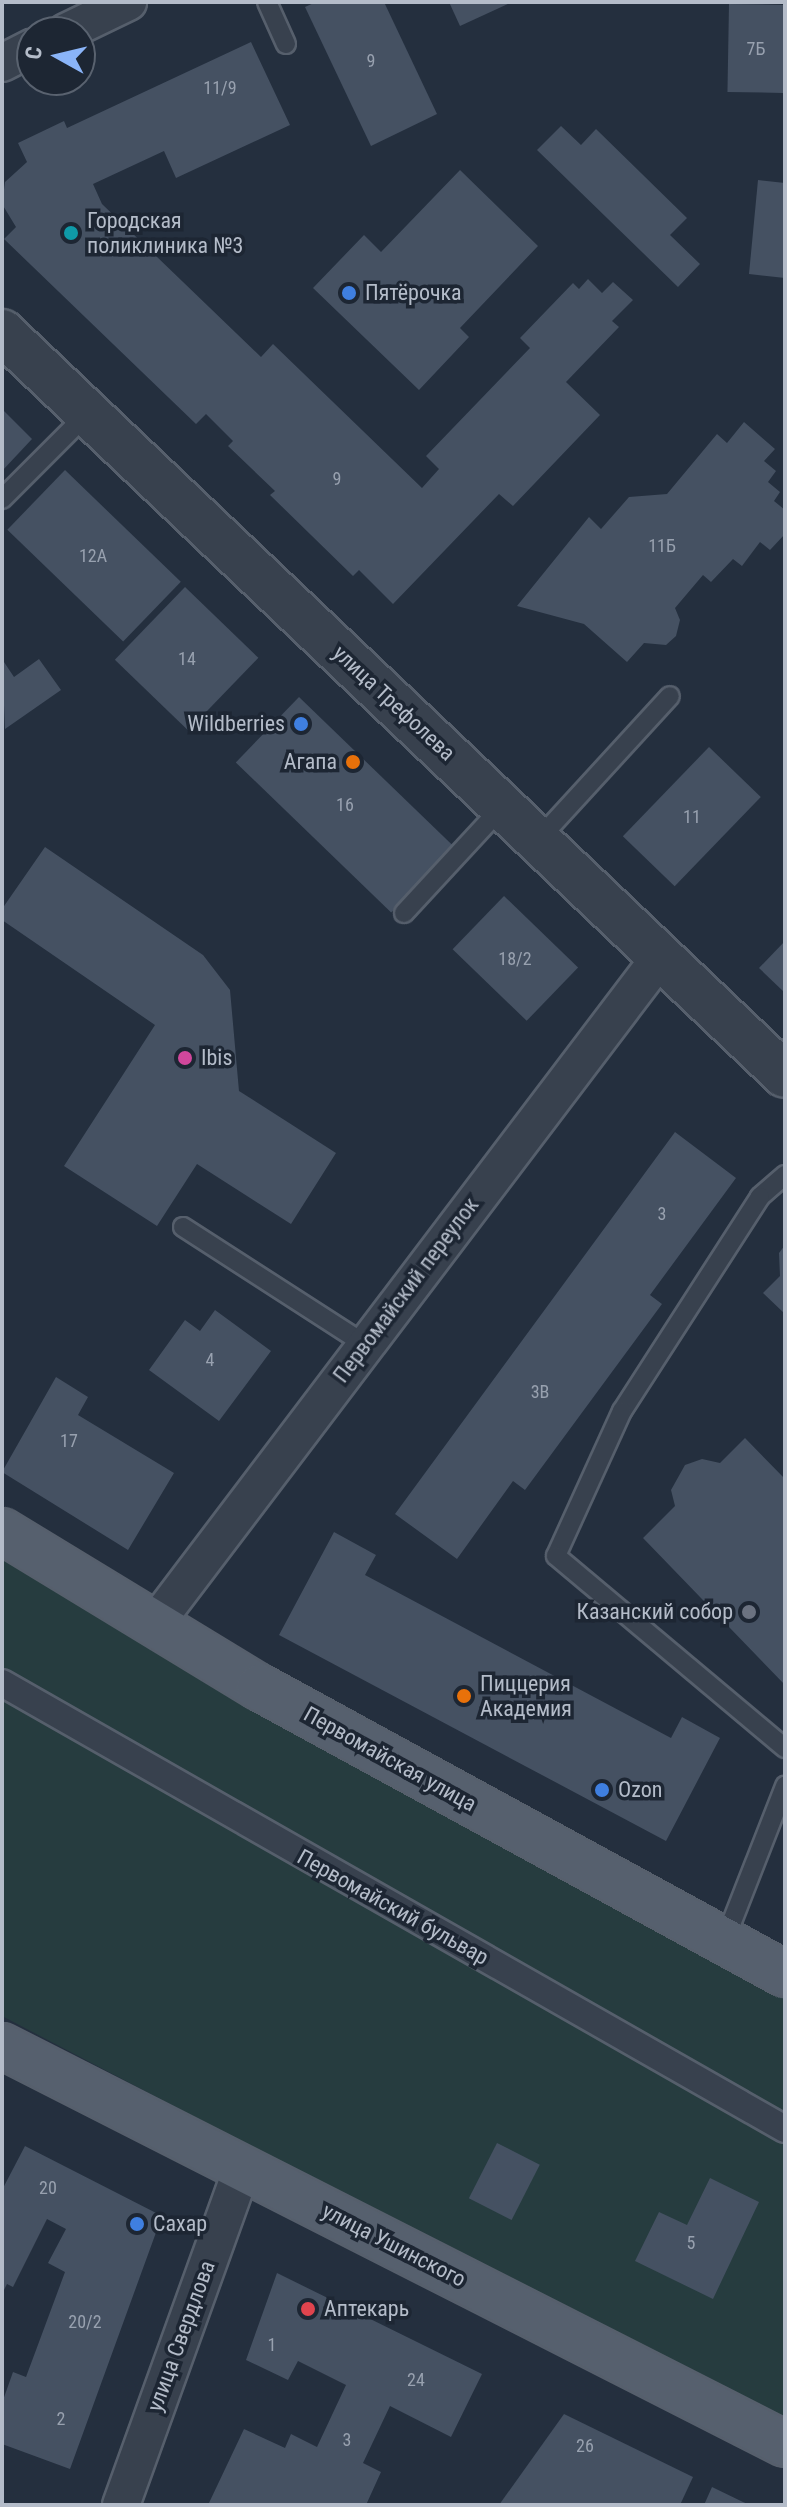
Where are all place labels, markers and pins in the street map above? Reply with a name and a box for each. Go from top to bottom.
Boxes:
place label: Городская поликлиника №3 [87,207,243,258]
marker: Городская поликлиника №3 [62,224,80,242]
place label: Пятёрочка [365,280,462,306]
marker: Пятёрочка [340,284,358,302]
place label: Wildberries [187,711,285,737]
marker: Wildberries [292,715,310,733]
place label: Агапа [284,749,337,775]
marker: Агапа [344,753,362,771]
place label: Ibis [201,1045,232,1071]
marker: Ibis [176,1049,194,1067]
place label: Казанский собор [577,1599,733,1625]
marker: Казанский собор [740,1603,758,1621]
place label: Пиццерия Академия [480,1670,572,1722]
marker: Пиццерия Академия [455,1687,473,1705]
place label: Ozon [618,1777,662,1803]
marker: Ozon [593,1781,611,1799]
place label: Сахар [153,2211,207,2237]
marker: Сахар [128,2215,146,2233]
place label: Аптекарь [324,2296,409,2322]
marker: Аптекарь [299,2300,317,2318]

